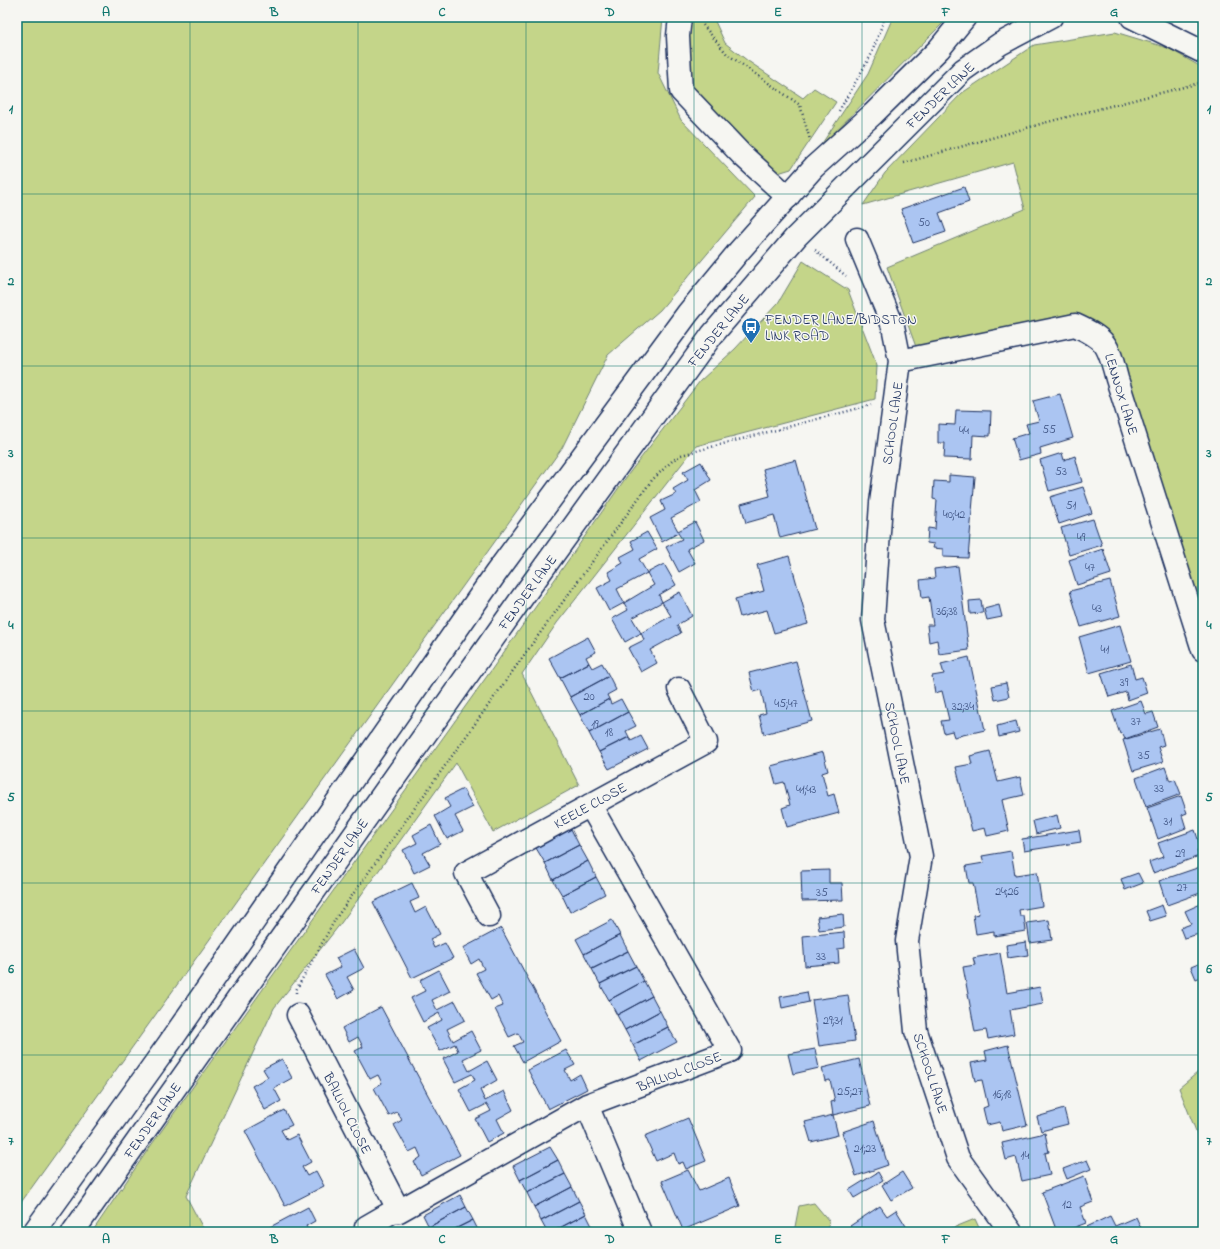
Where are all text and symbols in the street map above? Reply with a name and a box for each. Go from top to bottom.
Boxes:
text: A [102,3,110,22]
text: B [269,3,279,22]
text: C [438,3,446,22]
text: D [604,3,615,22]
text: E [774,3,782,22]
text: F [941,3,951,22]
text: G [1110,3,1118,22]
street label: FENDER LANE [901,58,980,135]
text: 1 [9,100,14,119]
text: 1 [1207,100,1212,119]
house number: 50 [918,214,930,232]
text: 2 [7,272,15,291]
text: 2 [1205,272,1213,291]
street label: FENDER LANE [682,290,755,373]
place label: FENDER LANE/BIDSTON LINK ROAD [764,310,917,347]
bus stop icon: FENDER LANE/BIDSTON LINK ROAD [740,316,762,344]
street label: LENNOX LANE [1098,351,1143,438]
street label: SCHOOL LANE [877,380,910,466]
house number: 55 [1042,421,1056,439]
house number: 44 [959,422,969,440]
text: 3 [7,444,14,463]
text: 3 [1205,444,1212,463]
house number: 53 [1055,463,1067,481]
house number: 51 [1066,497,1077,515]
house number: 40;42 [943,506,965,524]
house number: 49 [1077,529,1086,547]
street label: FENDER LANE [493,551,563,636]
house number: 47 [1085,559,1095,577]
house number: 43 [1092,600,1102,618]
house number: 36;38 [936,603,958,621]
text: 4 [7,616,14,635]
text: 4 [1205,616,1212,635]
house number: 41 [1101,641,1110,659]
house number: 39 [1120,674,1129,692]
house number: 20 [583,688,595,706]
house number: 45;47 [774,695,798,713]
house number: 32;34 [952,698,974,716]
street label: SCHOOL LANE [878,700,915,786]
house number: 37 [1131,713,1141,731]
house number: 19 [591,716,599,734]
house number: 18 [605,724,614,742]
house number: 35 [1138,747,1150,765]
street label: KEELE CLOSE [550,778,631,835]
house number: 33 [1154,780,1164,798]
house number: 41;43 [796,781,816,799]
text: 5 [7,788,15,807]
text: 5 [1205,788,1213,807]
house number: 31 [1164,813,1173,831]
street label: FENDER LANE [306,814,374,900]
house number: 29 [1175,845,1185,863]
house number: 27 [1177,879,1188,897]
house number: 24;26 [995,883,1020,901]
house number: 35 [816,884,828,902]
house number: 33 [816,948,826,966]
text: 6 [7,960,14,979]
text: 6 [1205,960,1212,979]
house number: 29;31 [823,1012,843,1030]
street label: SCHOOL LANE [907,1030,952,1116]
street label: BALLIOL CLOSE [633,1047,725,1099]
street label: BALLIOL CLOSE [317,1068,376,1158]
street label: FENDER LANE [119,1078,187,1164]
house number: 25;27 [837,1083,863,1101]
house number: 16;18 [993,1086,1012,1104]
text: 7 [8,1132,14,1151]
text: 7 [1206,1132,1212,1151]
house number: 21;23 [854,1140,876,1158]
house number: 14 [1021,1147,1029,1165]
house number: 12 [1062,1196,1072,1214]
text: A [102,1230,110,1249]
text: B [269,1230,279,1249]
text: C [438,1230,446,1249]
text: D [604,1230,615,1249]
text: E [774,1230,782,1249]
text: F [941,1230,951,1249]
text: G [1110,1230,1118,1249]

